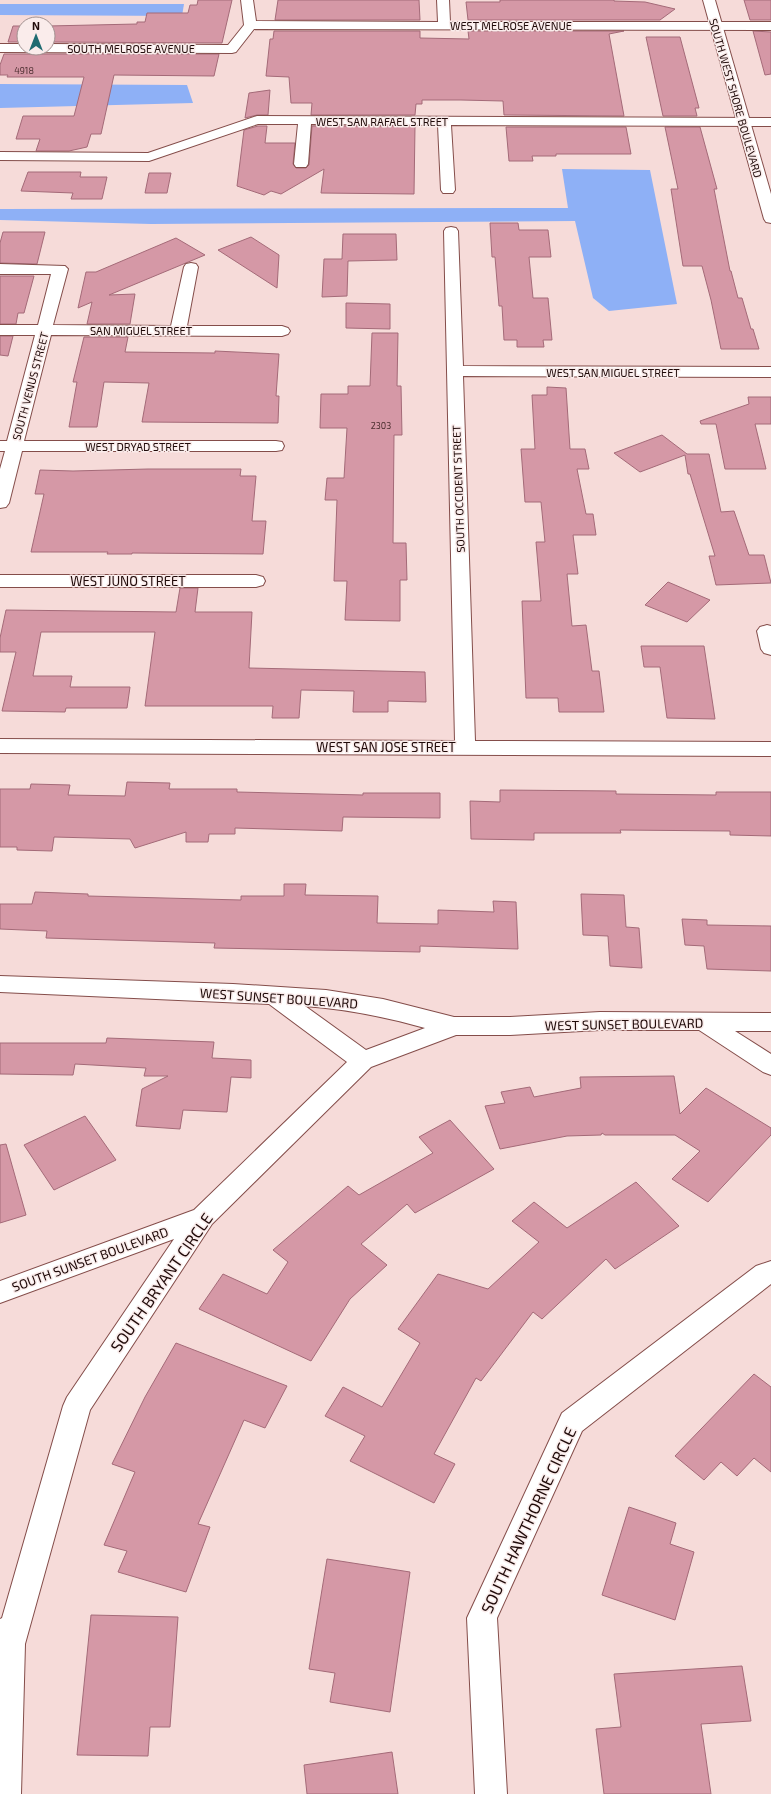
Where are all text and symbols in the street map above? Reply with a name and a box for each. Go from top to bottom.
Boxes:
north arrow [16,16,56,56]
street label: SOUTH WEST SHORE BOULEVARD [707,17,765,179]
text: N [32,19,40,32]
street label: WEST MELROSE AVENUE [450,19,572,32]
street label: SOUTH MELROSE AVENUE [67,42,195,55]
house number: 4918 [14,65,34,76]
street label: WEST SAN RAFAEL STREET [316,115,449,128]
street label: SAN MIGUEL STREET [90,324,193,337]
street label: SOUTH VENUS STREET [9,330,51,441]
street label: WEST SAN MIGUEL STREET [546,366,680,379]
house number: 2303 [371,420,391,431]
street label: SOUTH OCCIDENT STREET [449,424,467,553]
street label: WEST DRYAD STREET [85,440,191,453]
street label: WEST JUNO STREET [70,573,186,589]
street label: WEST SAN JOSE STREET [316,739,456,755]
street label: WEST SUNSET BOULEVARD [199,984,359,1012]
street label: WEST SUNSET BOULEVARD [545,1015,703,1033]
street label: SOUTH BRYANT CIRCLE [106,1209,216,1355]
street label: SOUTH SUNSET BOULEVARD [10,1223,170,1295]
street label: SOUTH HAWTHORNE CIRCLE [476,1424,580,1616]

